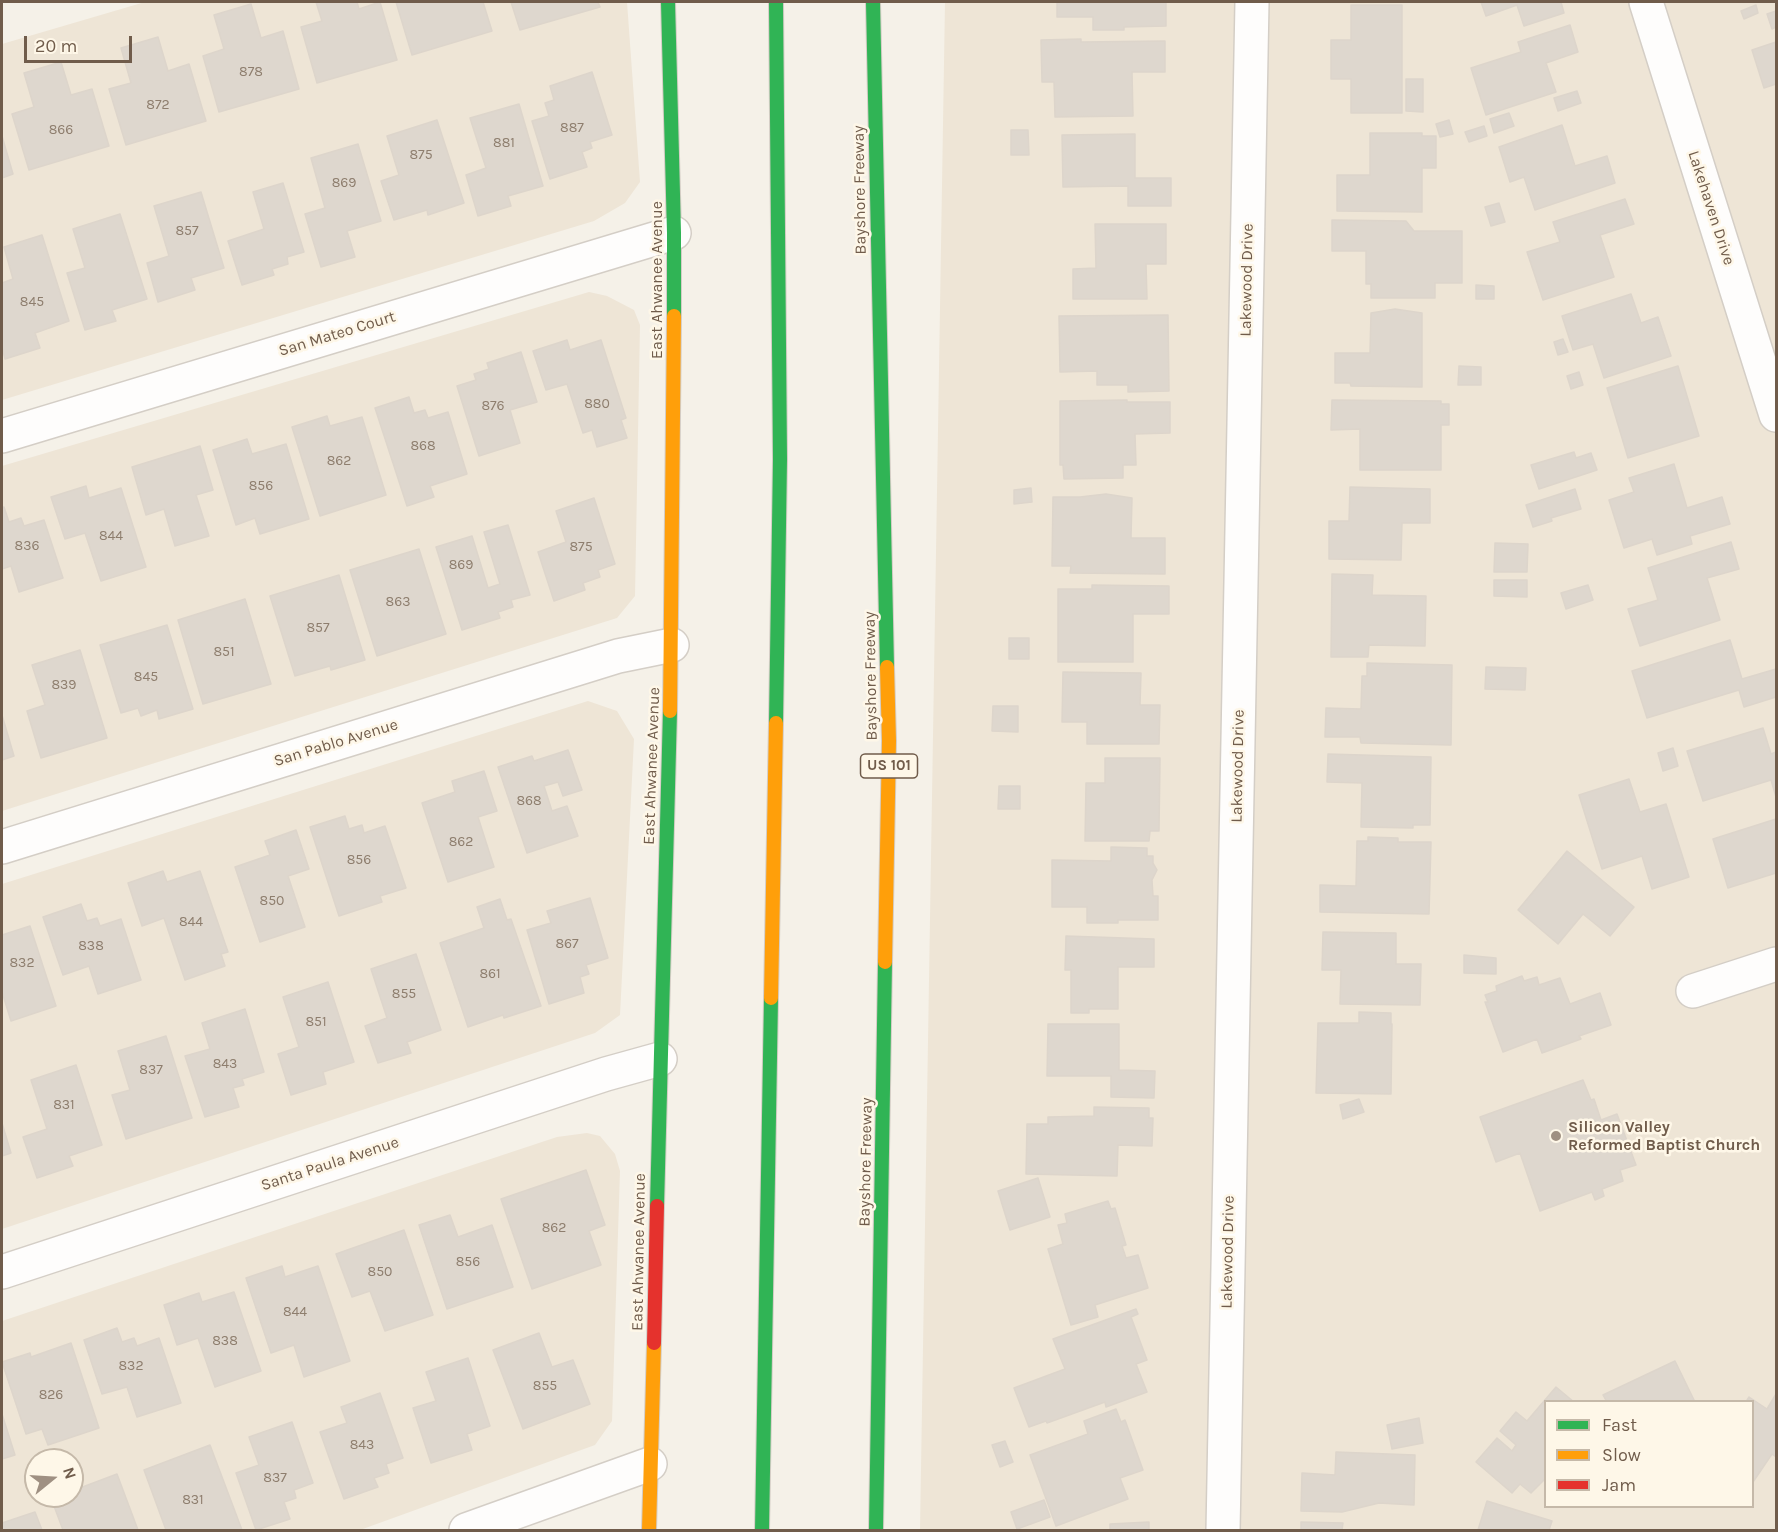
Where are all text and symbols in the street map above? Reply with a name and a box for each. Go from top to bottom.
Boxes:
scale bar [27,24,135,62]
text: 20 m [35,35,77,57]
house number: 878 [239,64,263,80]
house number: 872 [146,97,170,113]
house number: 887 [560,120,584,136]
house number: 866 [49,122,73,138]
street label: Bayshore Freeway [849,125,871,255]
house number: 881 [493,135,515,151]
house number: 875 [409,147,433,163]
street label: Lakehaven Drive [1683,148,1739,268]
house number: 869 [332,175,356,191]
street label: East Ahwanee Avenue [647,201,667,359]
house number: 857 [175,223,199,239]
street label: Lakewood Drive [1236,223,1258,337]
house number: 845 [20,294,44,310]
street label: San Mateo Court [276,307,398,361]
house number: 880 [584,396,610,412]
house number: 876 [481,398,505,414]
house number: 868 [410,438,436,454]
house number: 862 [327,453,351,469]
house number: 856 [249,478,273,494]
house number: 844 [99,528,123,544]
house number: 836 [15,538,39,554]
house number: 875 [569,539,593,555]
house number: 869 [449,557,473,573]
house number: 863 [386,594,410,610]
street label: Bayshore Freeway [860,611,882,741]
house number: 857 [306,620,330,636]
house number: 851 [213,644,235,660]
house number: 845 [134,669,158,685]
house number: 839 [52,677,76,693]
street label: East Ahwanee Avenue [640,687,664,845]
street label: Lakewood Drive [1227,709,1249,823]
street label: San Pablo Avenue [272,715,400,771]
road number: US 101 [860,754,918,778]
house number: 868 [516,793,542,809]
house number: 862 [449,834,473,850]
house number: 856 [347,852,371,868]
house number: 850 [260,893,284,909]
house number: 844 [179,914,203,930]
house number: 867 [555,936,579,952]
house number: 838 [78,938,104,954]
house number: 832 [10,955,34,971]
house number: 861 [479,966,501,982]
house number: 855 [392,986,416,1002]
house number: 851 [305,1014,327,1030]
house number: 843 [213,1056,237,1072]
house number: 837 [139,1062,163,1078]
house number: 831 [53,1097,75,1113]
street label: Bayshore Freeway [855,1097,877,1227]
place label: Silicon Valley Reformed Baptist Church [1568,1117,1760,1155]
marker: Silicon Valley Reformed Baptist Church [1549,1129,1563,1143]
street label: Santa Paula Avenue [259,1133,401,1195]
street label: East Ahwanee Avenue [628,1173,650,1331]
street label: Lakewood Drive [1217,1195,1239,1309]
house number: 862 [542,1220,566,1236]
house number: 856 [456,1254,480,1270]
house number: 850 [368,1264,392,1280]
house number: 844 [283,1304,307,1320]
house number: 838 [212,1333,238,1349]
house number: 832 [119,1358,143,1374]
house number: 855 [533,1378,557,1394]
house number: 826 [39,1387,63,1403]
legend [1544,1400,1754,1508]
text: Fast [1602,1414,1637,1436]
house number: 843 [350,1437,374,1453]
text: Slow [1602,1444,1641,1466]
north arrow [24,1448,84,1508]
text: N [59,1464,80,1481]
house number: 837 [263,1470,287,1486]
text: Jam [1602,1474,1636,1496]
house number: 831 [182,1492,204,1508]

